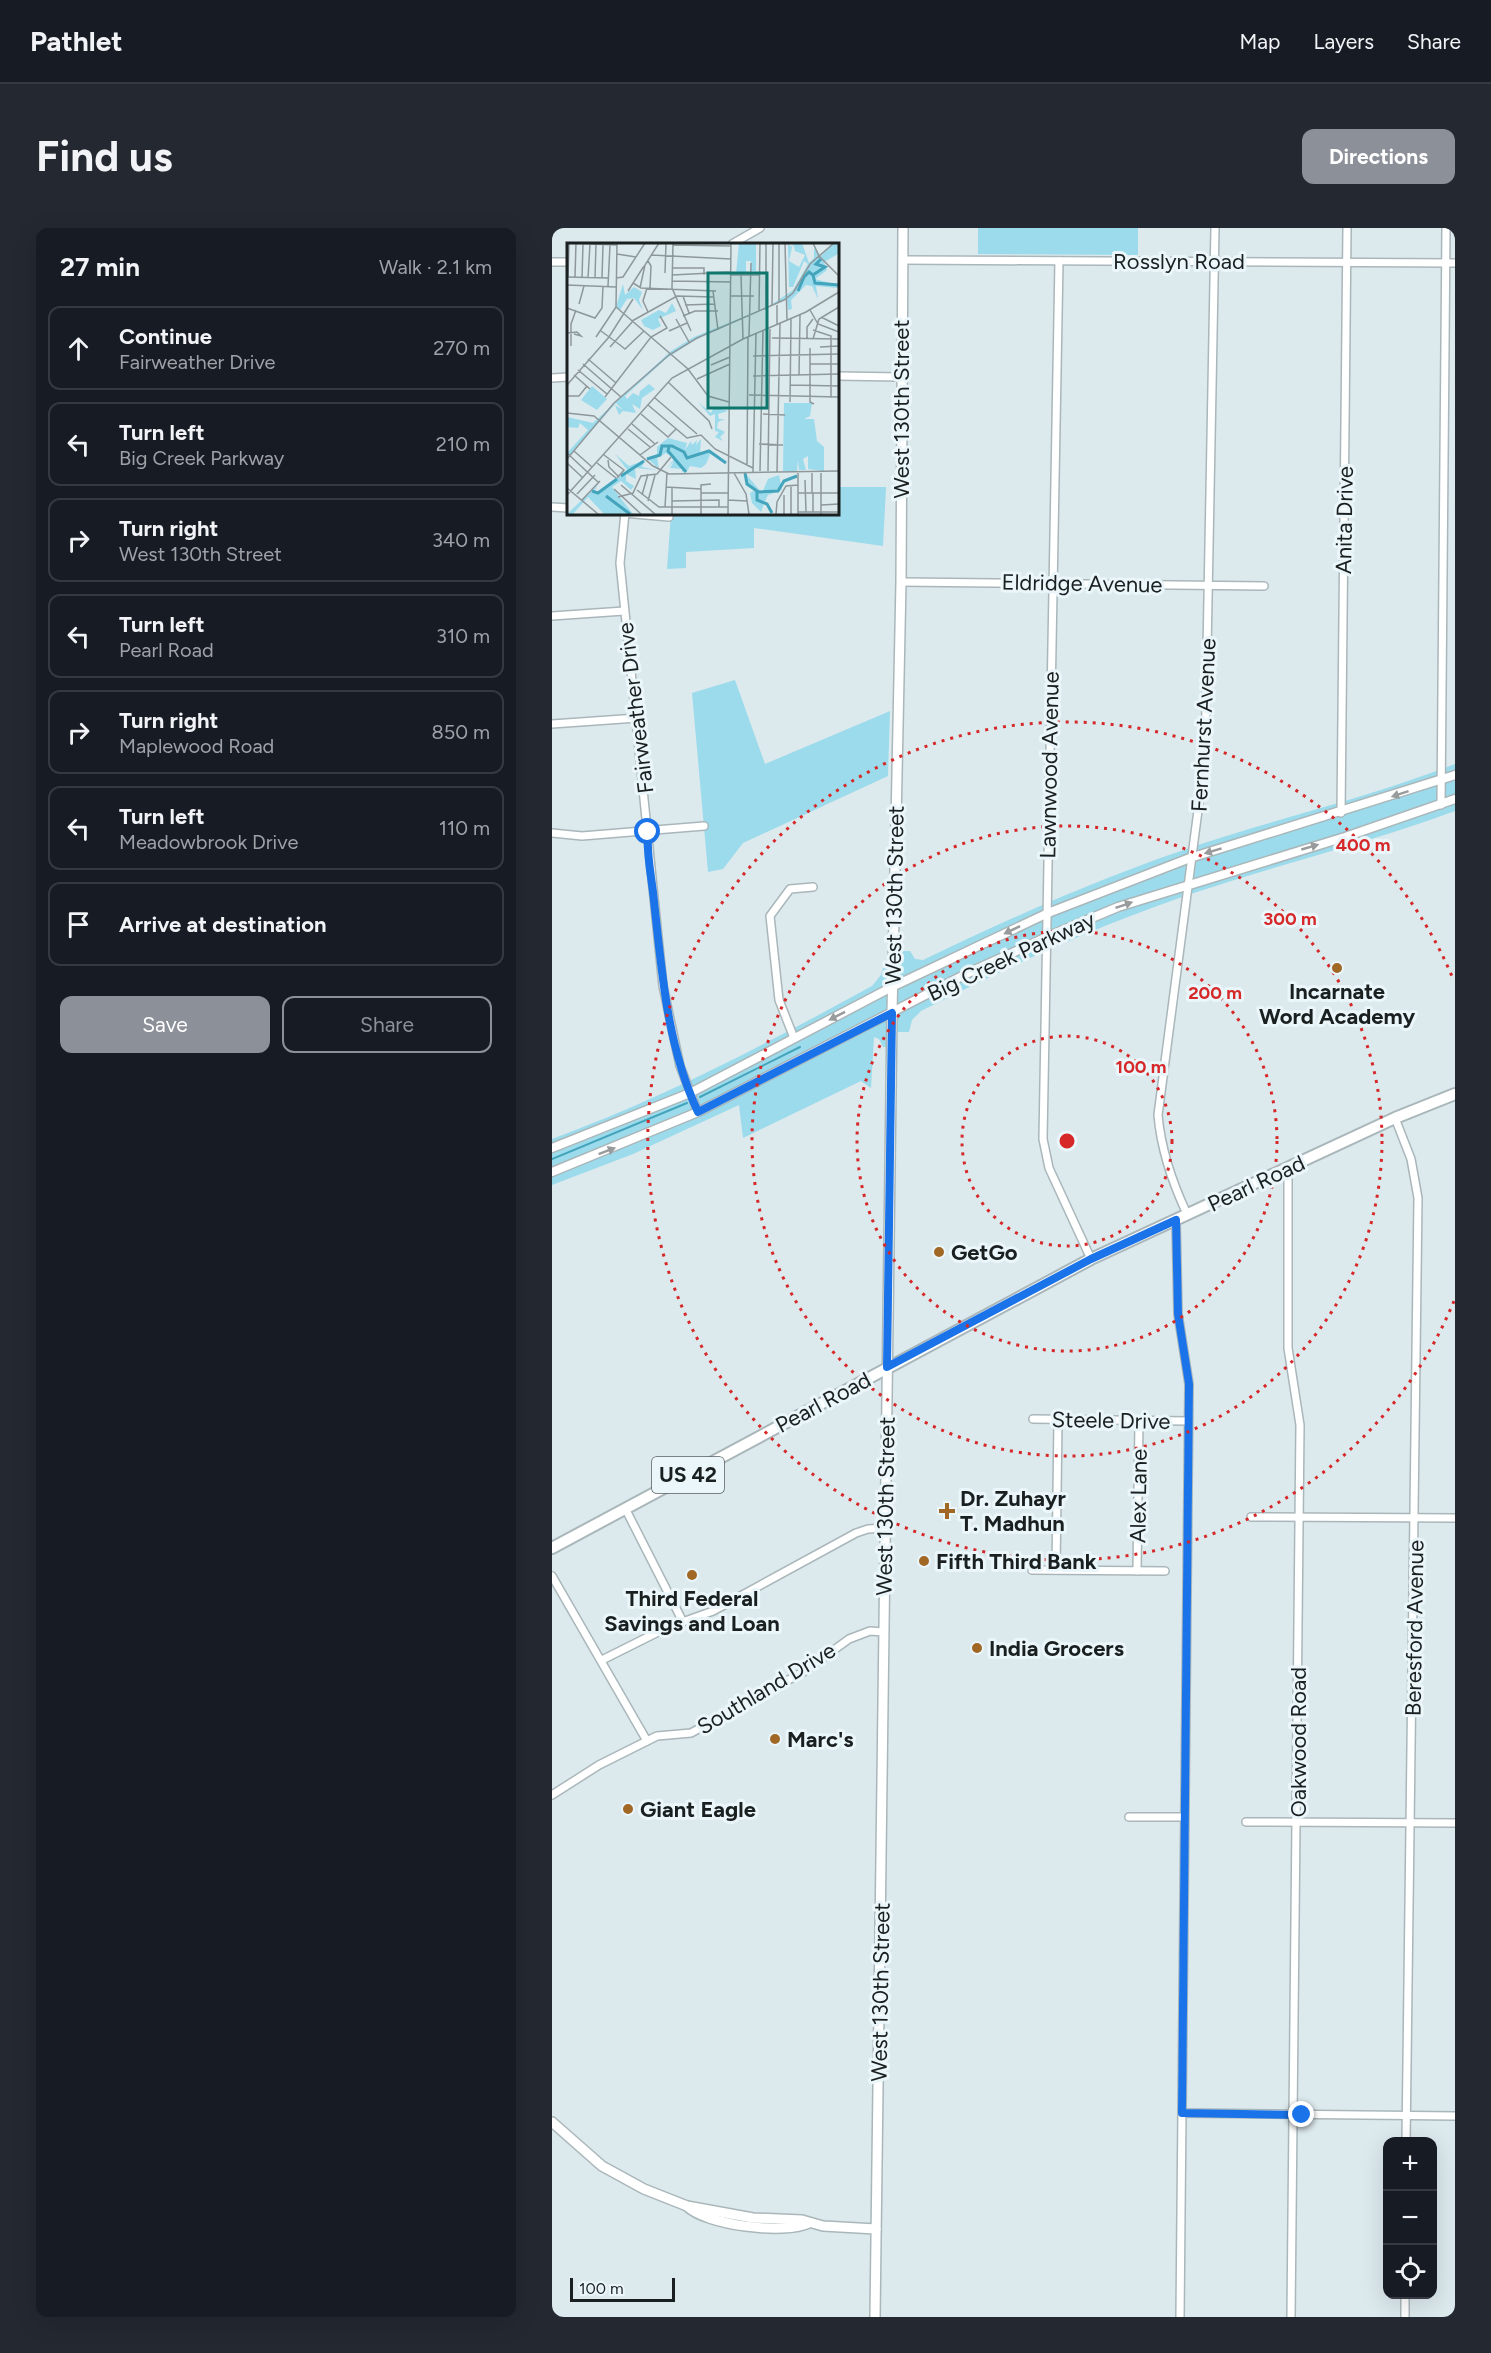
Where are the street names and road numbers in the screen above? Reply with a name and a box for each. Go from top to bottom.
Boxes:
street label: Rosslyn Road [1113,248,1245,275]
street label: West 130th Street [888,319,915,499]
street label: Anita Drive [1330,466,1359,574]
street label: Eldridge Avenue [1001,569,1163,598]
street label: Fairweather Drive [612,621,659,795]
street label: Fernhurst Avenue [1185,637,1222,813]
street label: Lawnwood Avenue [1034,671,1065,859]
street label: West 130th Street [879,805,910,985]
street label: Big Creek Parkway [923,906,1100,1007]
street label: Pearl Road [1203,1149,1309,1218]
street label: Pearl Road [771,1366,876,1439]
street label: Steele Drive [1051,1406,1171,1435]
street label: West 130th Street [870,1416,901,1596]
street label: Alex Lane [1124,1449,1153,1543]
road number: US 42 [652,1457,724,1493]
street label: Beresford Avenue [1399,1540,1430,1716]
street label: Southland Drive [692,1637,840,1740]
street label: Oakwood Road [1285,1667,1312,1817]
street label: West 130th Street [865,1902,896,2082]

